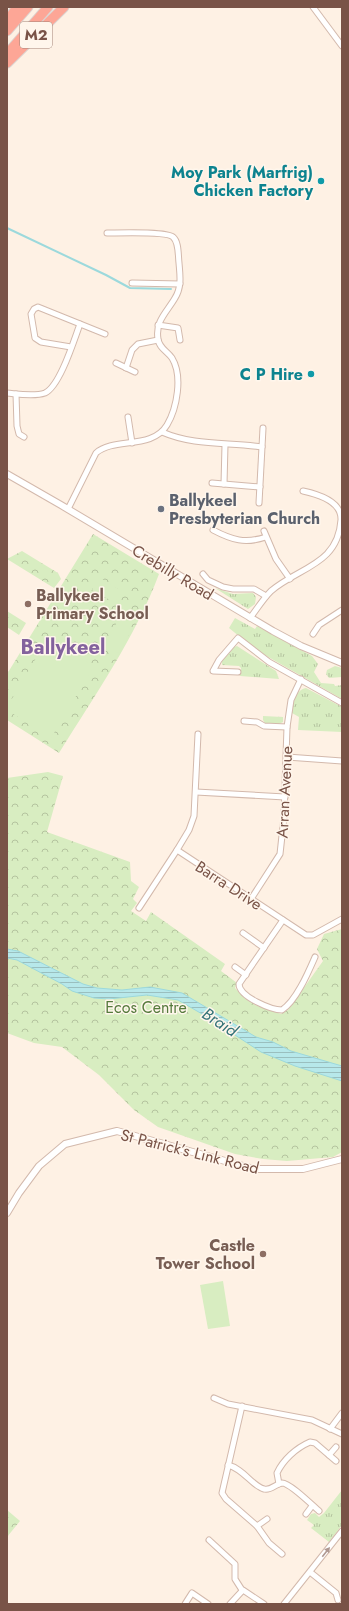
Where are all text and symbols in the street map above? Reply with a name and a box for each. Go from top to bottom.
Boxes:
road number: M2 [20,22,52,48]
place label: Moy Park (Marfrig) Chicken Factory [171,161,314,202]
marker: Moy Park (Marfrig) Chicken Factory [316,176,326,186]
place label: C P Hire [240,363,303,386]
marker: C P Hire [306,369,316,379]
place label: Ballykeel Presbyterian Church [169,489,320,530]
marker: Ballykeel Presbyterian Church [156,504,166,514]
street label: Crebilly Road [128,539,218,606]
place label: Ballykeel Primary School [36,584,149,625]
marker: Ballykeel Primary School [23,599,33,609]
district label: Ballykeel [21,633,105,662]
street label: Arran Avenue [271,745,298,839]
street label: Barra Drive [191,855,267,916]
park label: Ecos Centre [105,996,187,1019]
water label: Braid [198,1002,244,1043]
street label: St Patrick’s Link Road [118,1123,261,1180]
place label: Castle Tower School [156,1234,255,1275]
marker: Castle Tower School [258,1249,268,1259]
one-way arrow [322,1546,330,1557]

